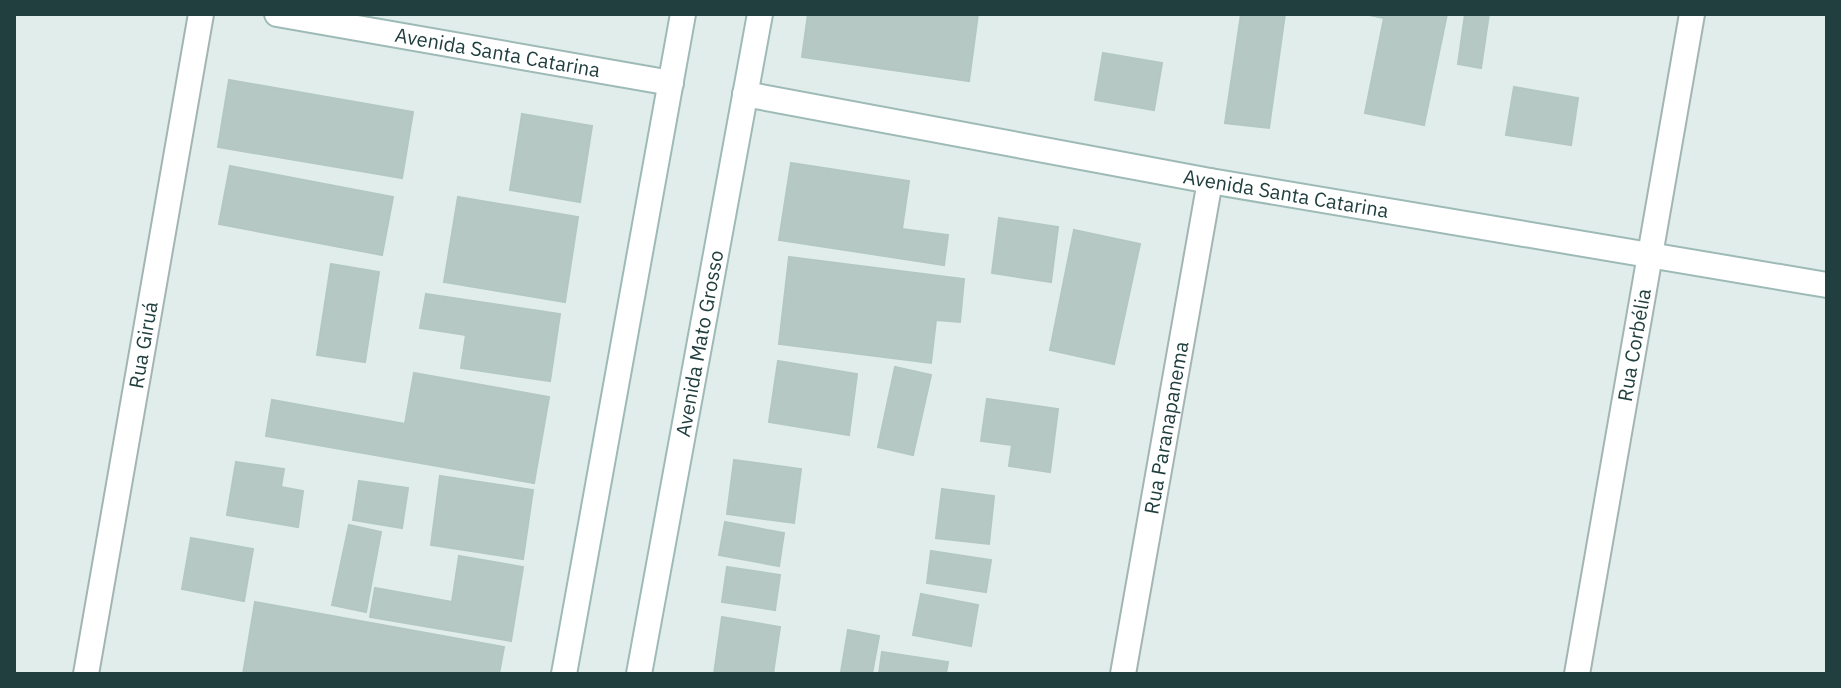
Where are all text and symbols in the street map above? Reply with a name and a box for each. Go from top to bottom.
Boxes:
street label: Avenida Santa Catarina [393,21,603,83]
street label: Avenida Santa Catarina [1181,162,1391,224]
street label: Avenida Mato Grosso [669,248,729,439]
street label: Rua Corbélia [1611,286,1657,403]
street label: Rua Giruá [122,299,164,390]
street label: Rua Paranapanema [1137,339,1195,516]

